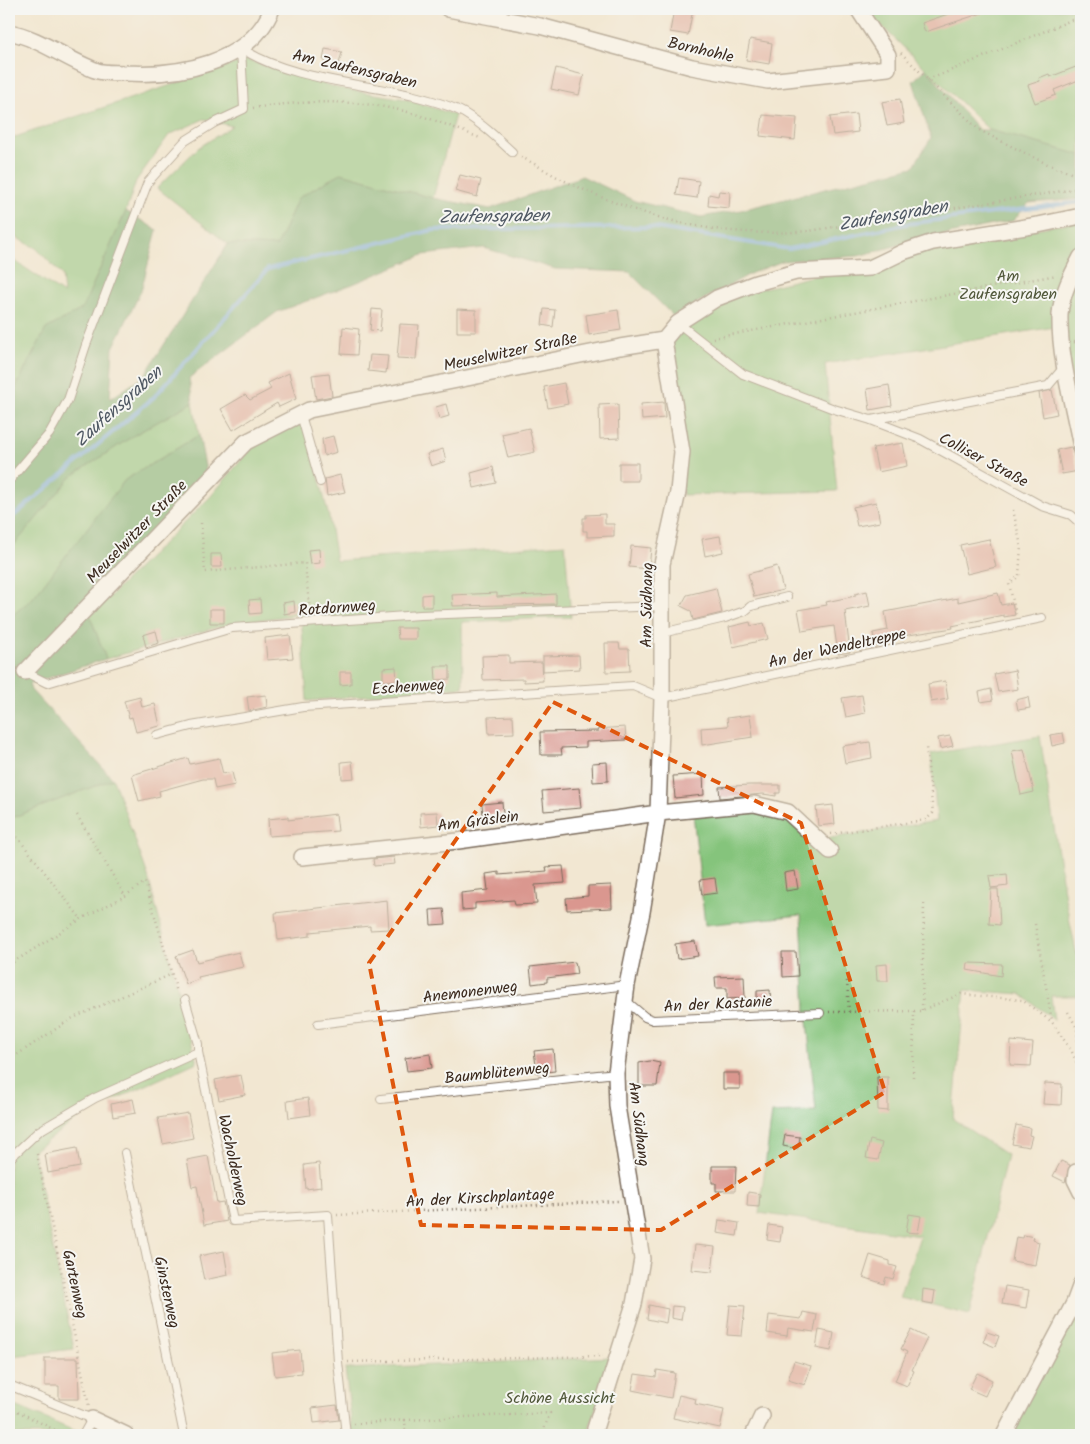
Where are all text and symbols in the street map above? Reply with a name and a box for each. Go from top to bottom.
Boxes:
street label: Bornhohle [665,31,736,70]
street label: Am Zaufensgraben [290,43,419,96]
water label: Zaufensgraben [836,192,952,240]
water label: Zaufensgraben [439,202,551,233]
park label: Am Zaufensgraben [959,264,1057,307]
street label: Meuselwitzer Straße [441,326,580,379]
water label: Zaufensgraben [68,358,171,455]
street label: Colliser Straße [934,426,1033,494]
street label: Meuselwitzer Straße [81,474,193,590]
street label: Am Südhang [634,562,661,648]
street label: Rotdornweg [298,593,377,624]
street label: An der Wendeltreppe [766,622,908,675]
street label: Eschenweg [371,672,445,703]
street label: Am Gräslein [436,804,520,839]
street label: Anemonenweg [421,974,519,1011]
street label: An der Kastanie [663,989,773,1020]
street label: Baumblütenweg [443,1056,551,1091]
street label: Am Südhang [621,1080,656,1168]
street label: Wacholderweg [211,1112,254,1208]
street label: An der Kirschplantage [405,1182,555,1215]
street label: Gartenweg [55,1247,94,1321]
street label: Ginsterweg [147,1254,186,1331]
park label: Schöne Aussicht [505,1386,616,1411]

